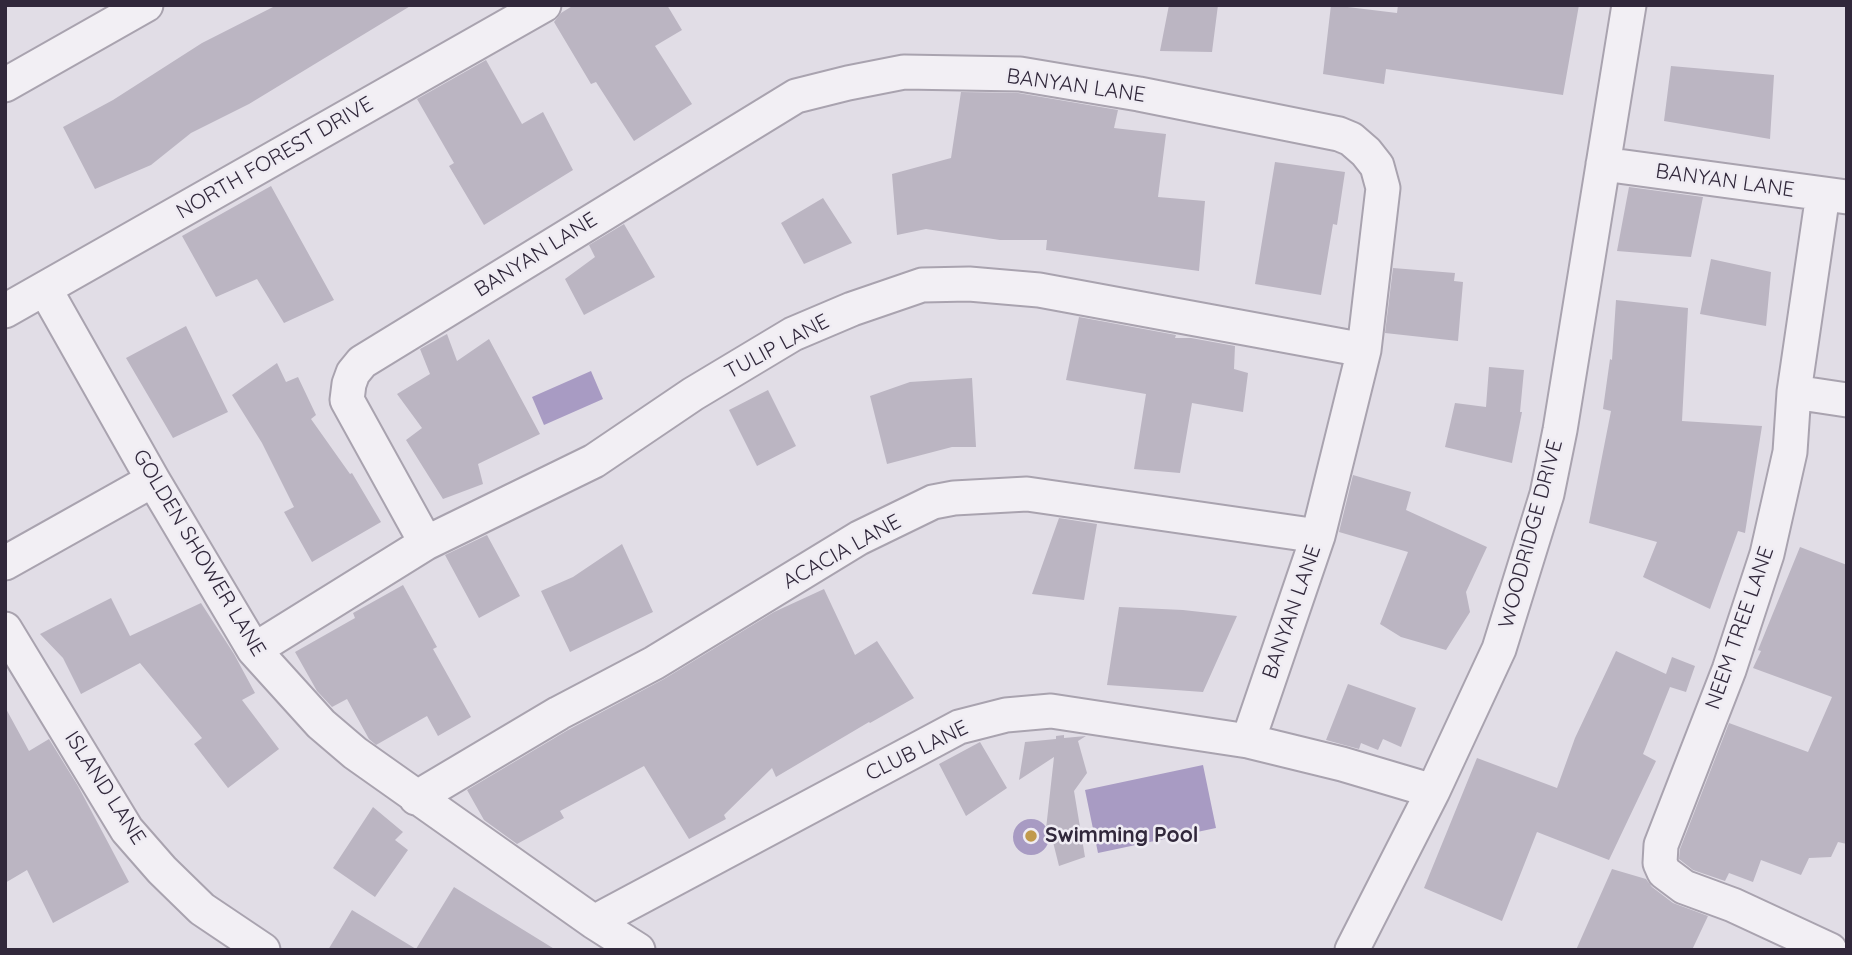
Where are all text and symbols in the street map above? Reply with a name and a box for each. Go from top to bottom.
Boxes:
street label: BANYAN LANE [1005,64,1147,108]
street label: NORTH FOREST DRIVE [172,91,378,225]
street label: BANYAN LANE [1654,159,1796,203]
street label: BANYAN LANE [470,207,602,303]
street label: TULIP LANE [721,309,833,385]
street label: WOODRIDGE DRIVE [1494,437,1568,631]
street label: GOLDEN SHOWER LANE [127,445,271,661]
street label: ACACIA LANE [779,509,905,595]
street label: BANYAN LANE [1257,542,1327,682]
street label: NEEM TREE LANE [1700,543,1780,713]
street label: CLUB LANE [862,715,972,787]
street label: ISLAND LANE [59,727,151,849]
place label: Swimming Pool [1045,823,1198,849]
marker: Swimming Pool [1023,828,1039,844]

